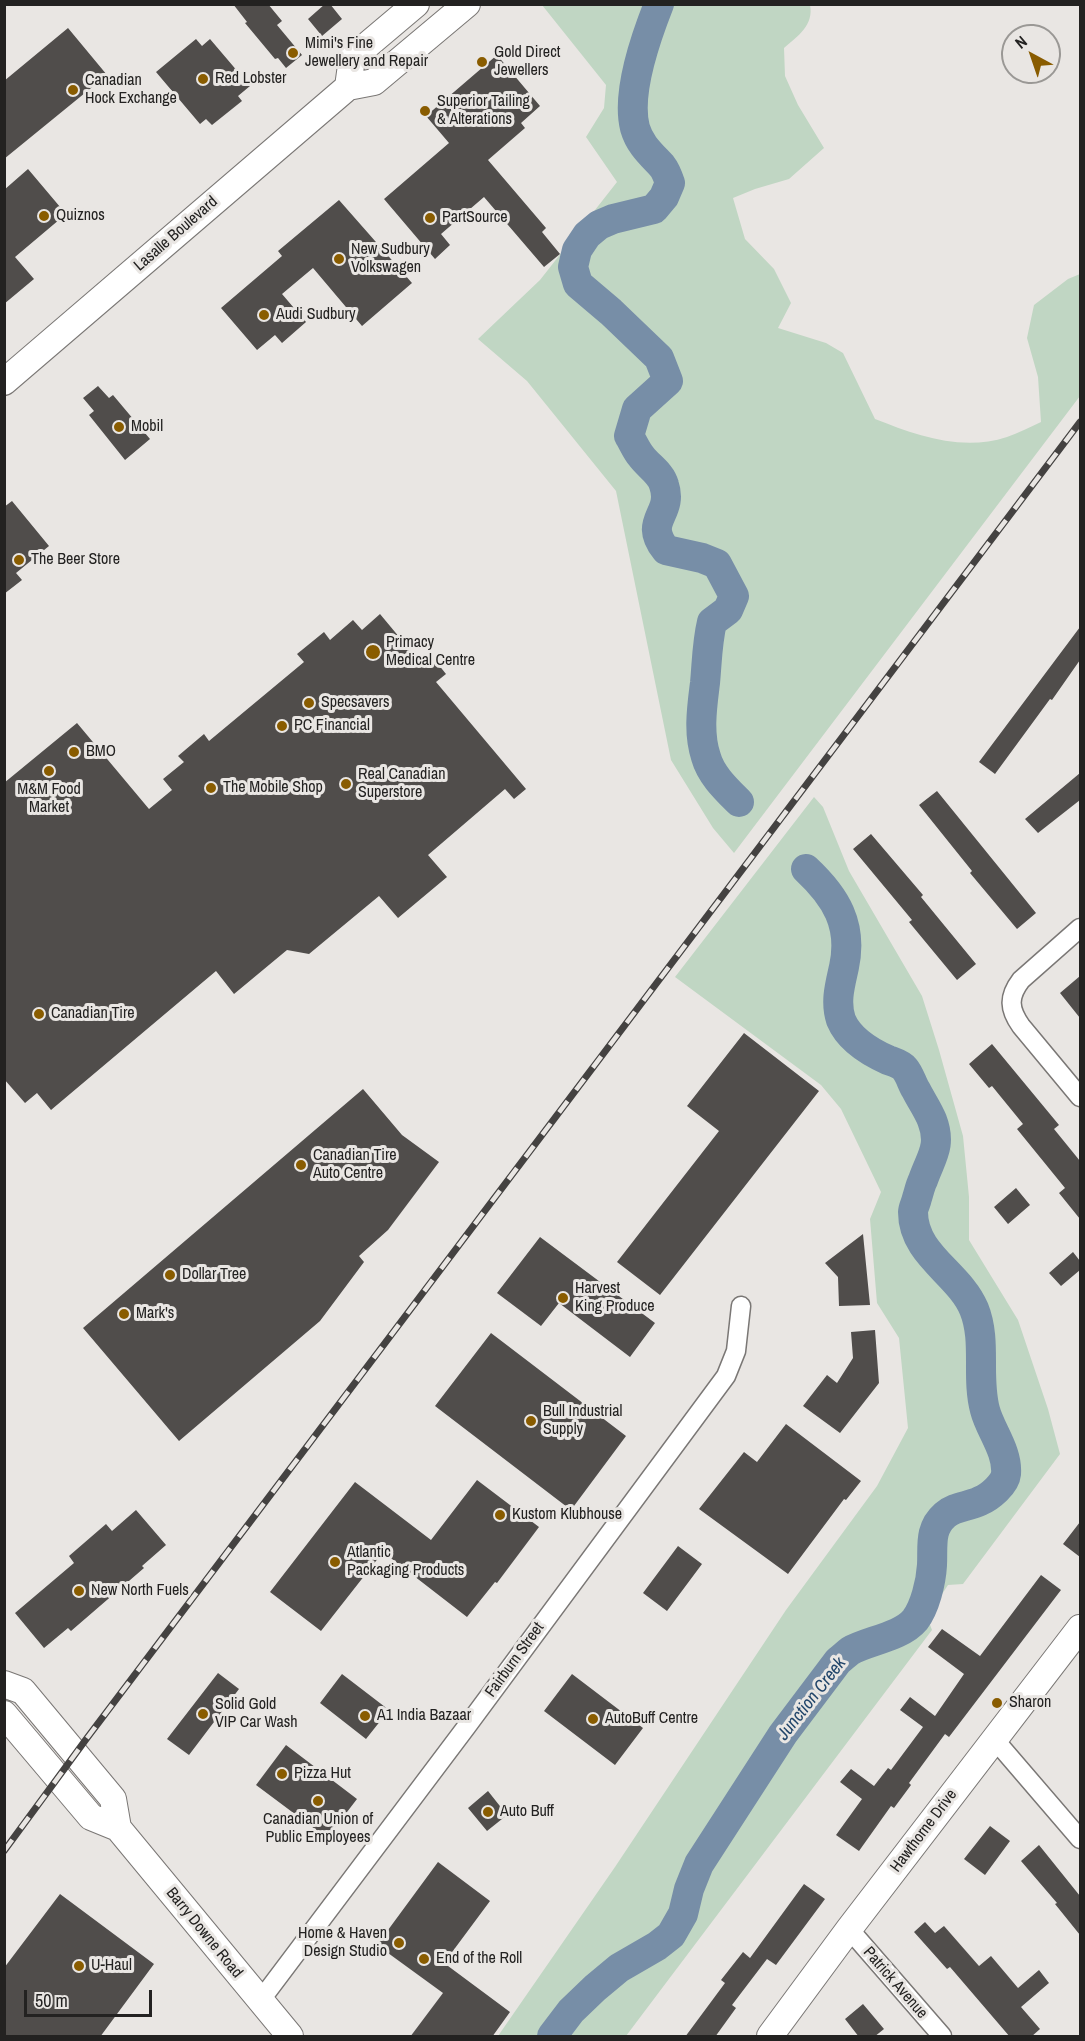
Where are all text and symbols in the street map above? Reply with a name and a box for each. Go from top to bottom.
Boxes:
north arrow [1001,24,1061,84]
text: N [1010,30,1031,53]
place label: Mimi's Fine Jewellery and Repair [305,34,428,72]
place label: Gold Direct Jewellers [494,43,560,81]
marker: Mimi's Fine Jewellery and Repair [286,46,300,60]
marker: Gold Direct Jewellers [475,55,489,69]
place label: Red Lobster [215,69,286,89]
place label: Canadian Hock Exchange [85,71,177,109]
marker: Red Lobster [196,72,210,86]
marker: Canadian Hock Exchange [66,83,80,97]
place label: Superior Tailing & Alterations [437,92,530,130]
marker: Superior Tailing & Alterations [418,104,432,118]
street label: Lasalle Boulevard [130,193,222,275]
place label: Quiznos [56,206,105,226]
place label: PartSource [442,208,508,228]
marker: Quiznos [37,209,51,223]
marker: PartSource [423,211,437,225]
place label: New Sudbury Volkswagen [351,240,430,278]
marker: New Sudbury Volkswagen [332,252,346,266]
place label: Audi Sudbury [276,305,356,325]
marker: Audi Sudbury [257,308,271,322]
place label: Mobil [131,417,163,437]
marker: Mobil [112,420,126,434]
place label: The Beer Store [31,550,120,570]
marker: The Beer Store [12,553,26,567]
place label: Primacy Medical Centre [386,633,475,671]
marker: Primacy Medical Centre [364,643,382,661]
place label: Specsavers [321,693,390,713]
marker: Specsavers [302,696,316,710]
place label: PC Financial [294,716,370,736]
marker: PC Financial [275,719,289,733]
place label: BMO [86,742,116,762]
marker: BMO [67,745,81,759]
marker: M&M Food Market [42,764,56,778]
place label: Real Canadian Superstore [358,765,446,803]
marker: Real Canadian Superstore [339,777,353,791]
place label: The Mobile Shop [223,778,323,798]
place label: M&M Food Market [17,780,81,818]
marker: The Mobile Shop [204,781,218,795]
place label: Canadian Tire [51,1004,135,1024]
marker: Canadian Tire [32,1007,46,1021]
place label: Canadian Tire Auto Centre [313,1146,397,1184]
marker: Canadian Tire Auto Centre [294,1158,308,1172]
place label: Dollar Tree [182,1265,246,1285]
marker: Dollar Tree [163,1268,177,1282]
place label: Harvest King Produce [575,1279,655,1317]
marker: Harvest King Produce [556,1291,570,1305]
place label: Mark's [136,1304,174,1324]
marker: Mark's [117,1307,131,1321]
place label: Bull Industrial Supply [543,1402,622,1440]
marker: Bull Industrial Supply [524,1414,538,1428]
place label: Kustom Klubhouse [512,1505,622,1525]
marker: Kustom Klubhouse [493,1508,507,1522]
place label: Atlantic Packaging Products [347,1543,464,1581]
marker: Atlantic Packaging Products [328,1555,342,1569]
place label: New North Fuels [91,1581,189,1601]
marker: New North Fuels [72,1584,86,1598]
street label: Fairburn Street [481,1619,549,1701]
water label: Junction Creek [773,1653,851,1745]
place label: Sharon [1009,1693,1051,1713]
place label: Solid Gold VIP Car Wash [215,1695,298,1733]
marker: Sharon [990,1696,1004,1710]
place label: A1 India Bazaar [377,1706,471,1726]
marker: Solid Gold VIP Car Wash [196,1707,210,1721]
marker: A1 India Bazaar [358,1709,372,1723]
place label: AutoBuff Centre [605,1709,698,1729]
marker: AutoBuff Centre [586,1712,600,1726]
place label: Pizza Hut [294,1764,351,1784]
marker: Pizza Hut [275,1767,289,1781]
street label: Hawthorne Drive [887,1786,961,1876]
marker: Canadian Union of Public Employees [311,1794,325,1808]
place label: Auto Buff [500,1802,554,1822]
marker: Auto Buff [481,1805,495,1819]
place label: Canadian Union of Public Employees [263,1810,373,1848]
street label: Barry Downe Road [162,1884,246,1982]
place label: Home & Haven Design Studio [298,1924,387,1962]
marker: Home & Haven Design Studio [392,1936,406,1950]
street label: Patrick Avenue [859,1943,931,2023]
place label: End of the Roll [436,1949,522,1969]
marker: End of the Roll [417,1952,431,1966]
place label: U-Haul [91,1956,132,1976]
marker: U-Haul [72,1959,86,1973]
scale bar [27,1978,154,2016]
text: 50 m [35,1988,68,2013]

